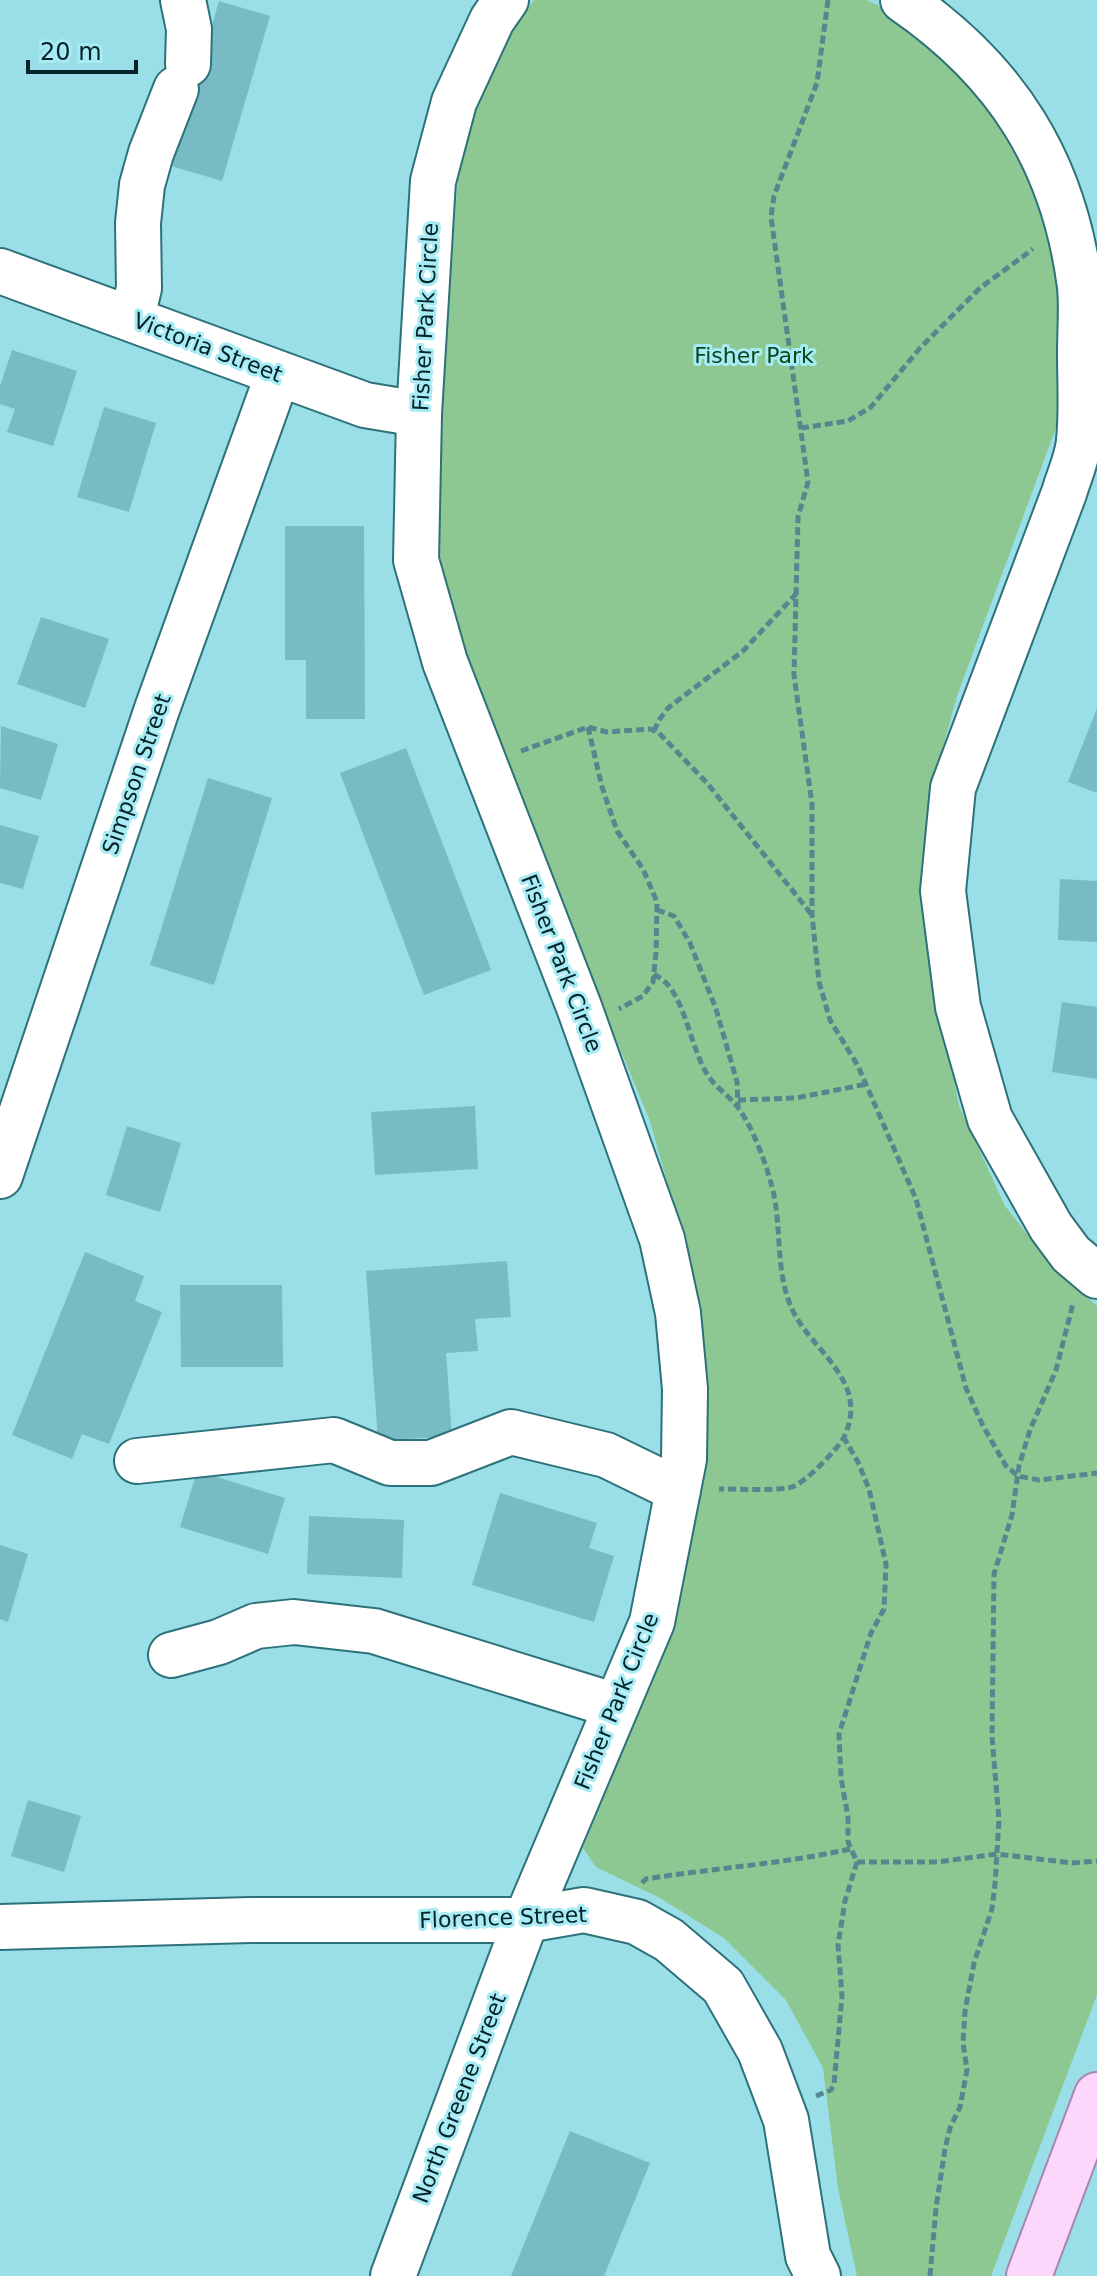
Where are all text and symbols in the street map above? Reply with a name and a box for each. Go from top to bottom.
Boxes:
scale bar [28,24,136,74]
text: 20 m [40,38,102,66]
street label: Fisher Park Circle [408,222,443,412]
street label: Victoria Street [130,308,286,387]
park label: Fisher Park [694,343,814,368]
street label: Simpson Street [97,690,176,858]
street label: Fisher Park Circle [516,871,607,1056]
street label: Fisher Park Circle [570,1609,663,1793]
street label: Florence Street [419,1902,588,1933]
street label: North Greene Street [408,1989,511,2207]

